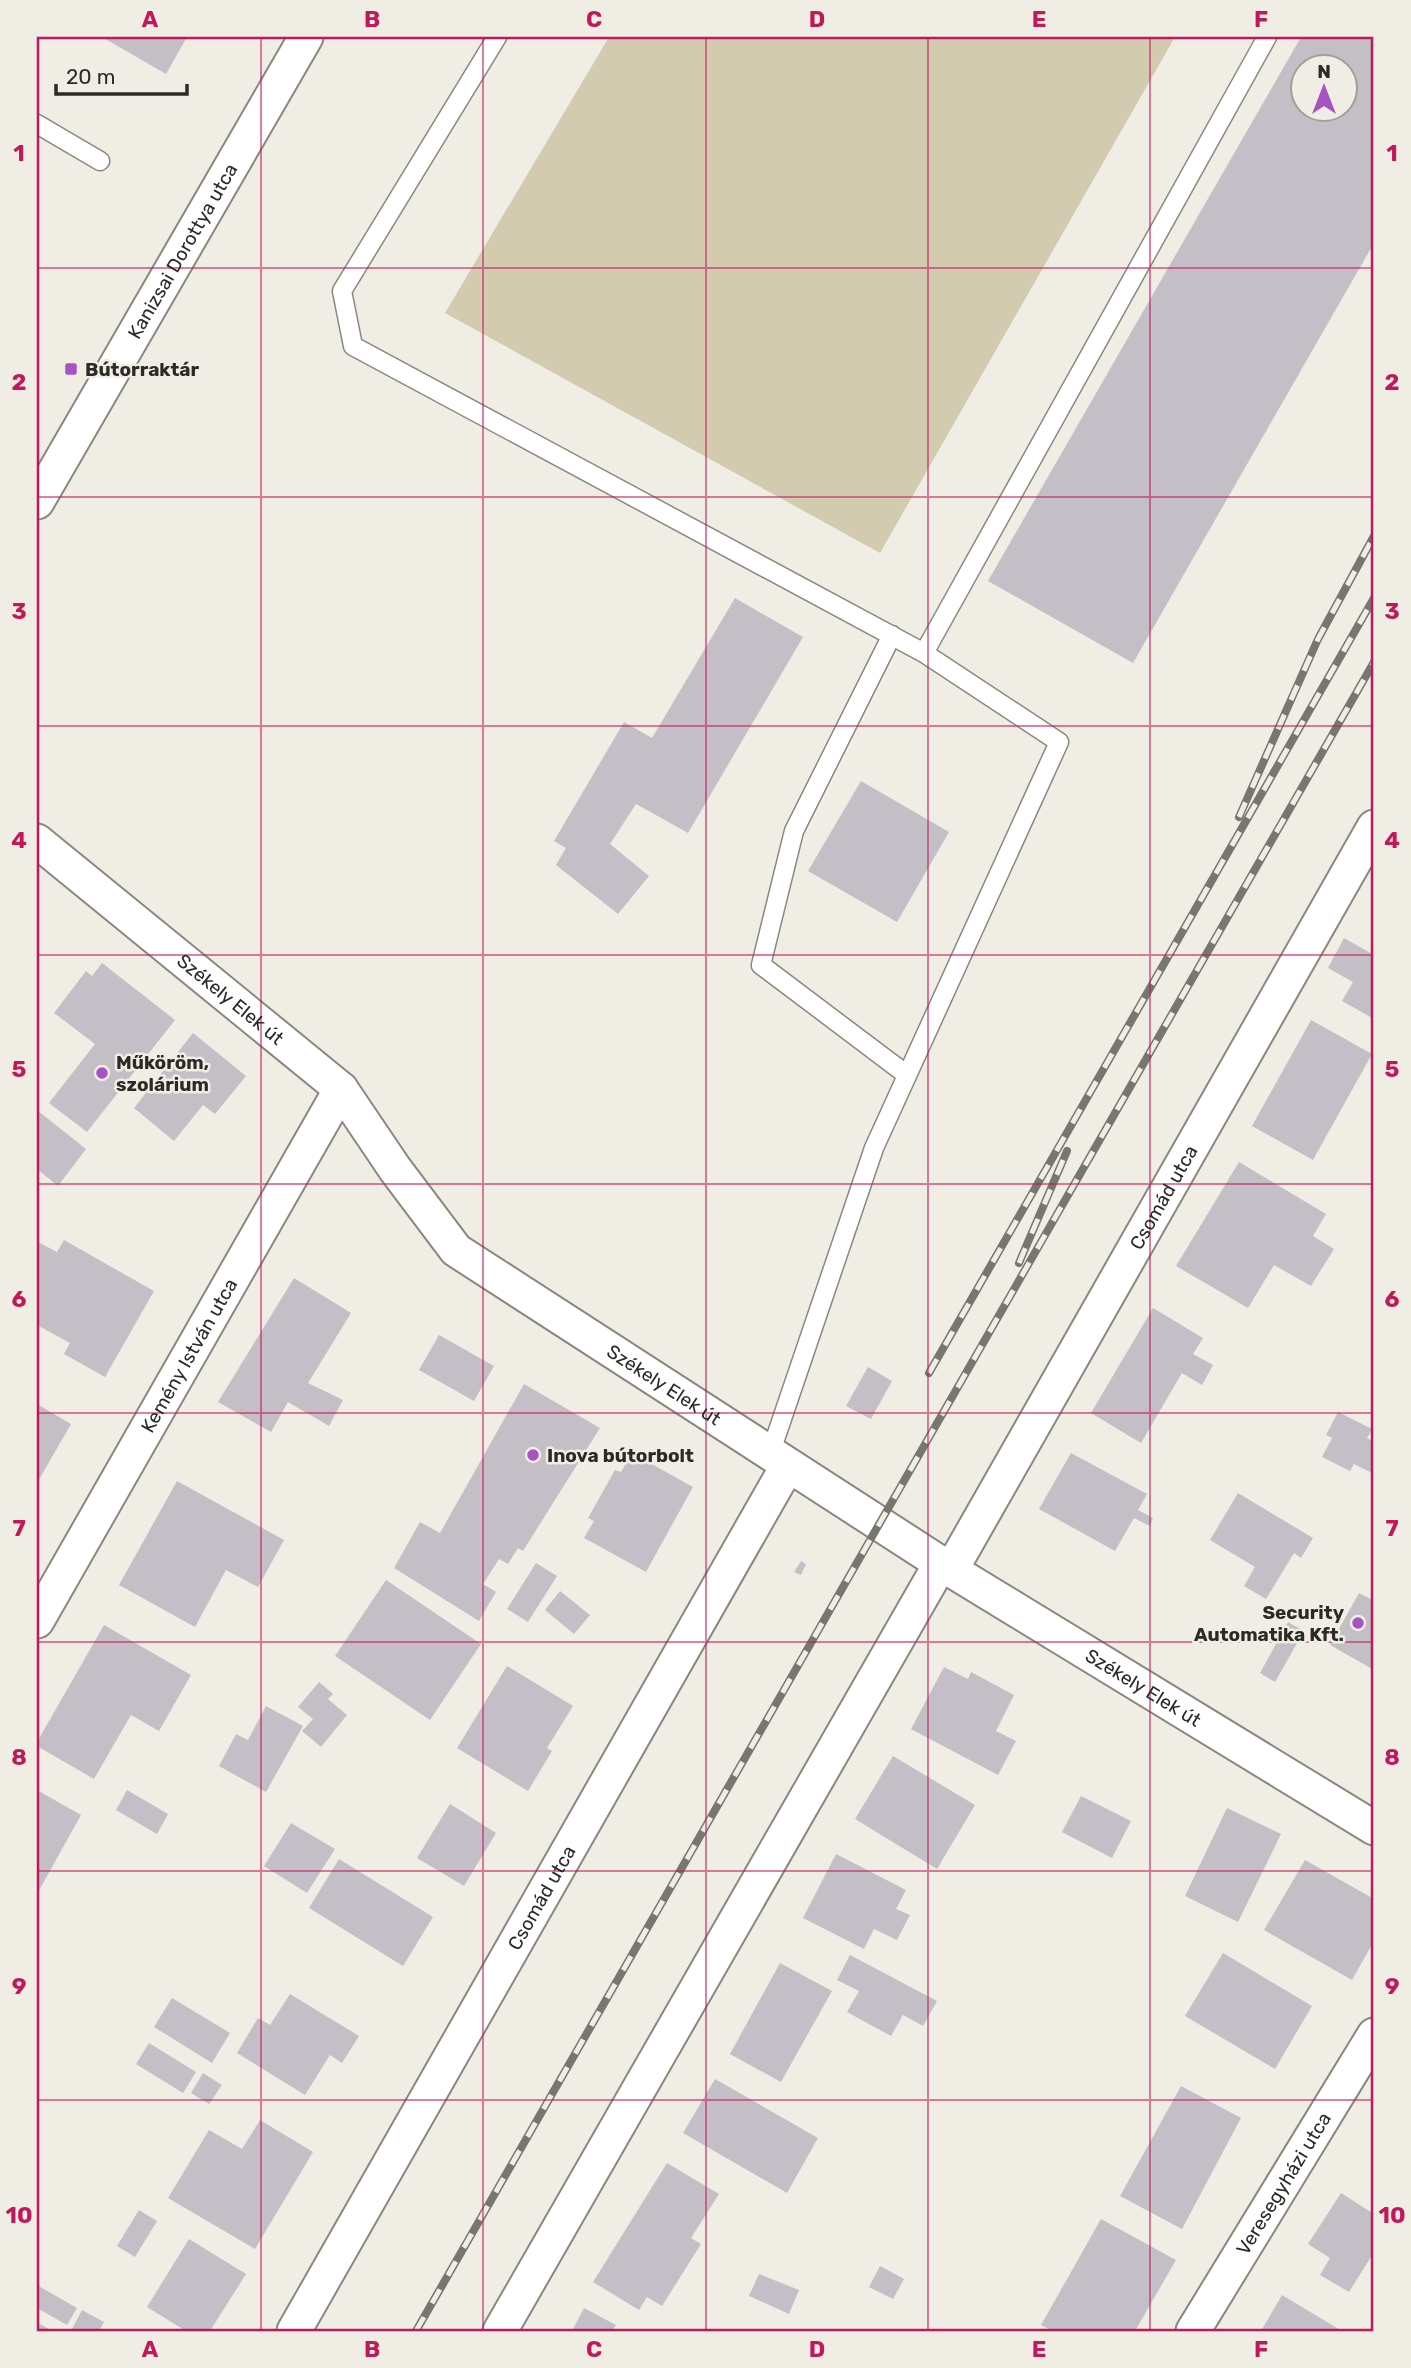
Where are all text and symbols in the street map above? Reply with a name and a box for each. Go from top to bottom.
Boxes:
text: A [142,5,159,33]
text: B [364,5,380,33]
text: C [586,5,602,33]
text: D [809,5,825,33]
text: E [1032,5,1046,33]
text: F [1254,5,1268,33]
scale bar [56,52,187,96]
north arrow [1288,52,1358,122]
text: N [1317,60,1331,83]
text: 20 m [66,64,115,89]
text: 1 [13,139,25,167]
text: 1 [1386,139,1398,167]
street label: Kanizsai Dorottya utca [122,159,242,343]
place label: Bútorraktár [85,358,200,381]
marker: Bútorraktár [63,361,79,377]
text: 2 [12,368,26,396]
text: 2 [1385,368,1399,396]
text: 3 [11,597,27,625]
text: 3 [1384,597,1400,625]
text: 4 [11,826,27,854]
text: 4 [1384,826,1400,854]
street label: Székely Elek út [173,949,289,1050]
place label: Műköröm, szolárium [116,1051,209,1096]
text: 5 [12,1055,27,1083]
text: 5 [1385,1055,1400,1083]
marker: Műköröm, szolárium [94,1065,110,1081]
street label: Csomád utca [1124,1141,1202,1254]
street label: Kemény István utca [136,1274,242,1437]
text: 6 [12,1285,27,1313]
text: 6 [1385,1285,1400,1313]
street label: Székely Elek út [603,1339,726,1430]
place label: Inova bútorbolt [547,1444,694,1467]
marker: Inova bútorbolt [525,1447,541,1463]
text: 7 [12,1514,26,1542]
text: 7 [1385,1514,1399,1542]
place label: Security Automatika Kft. [1194,1601,1345,1646]
marker: Security Automatika Kft. [1350,1615,1366,1631]
street label: Székely Elek út [1081,1643,1206,1732]
text: 8 [11,1743,27,1771]
text: 8 [1384,1743,1400,1771]
street label: Csomád utca [502,1841,580,1954]
text: 9 [12,1972,26,2000]
text: 9 [1385,1972,1399,2000]
street label: Veresegyházi utca [1231,2108,1336,2259]
text: 10 [5,2201,33,2229]
text: 10 [1378,2201,1406,2229]
text: A [142,2335,159,2363]
text: B [364,2335,380,2363]
text: C [586,2335,602,2363]
text: D [809,2335,825,2363]
text: E [1032,2335,1046,2363]
text: F [1254,2335,1268,2363]

